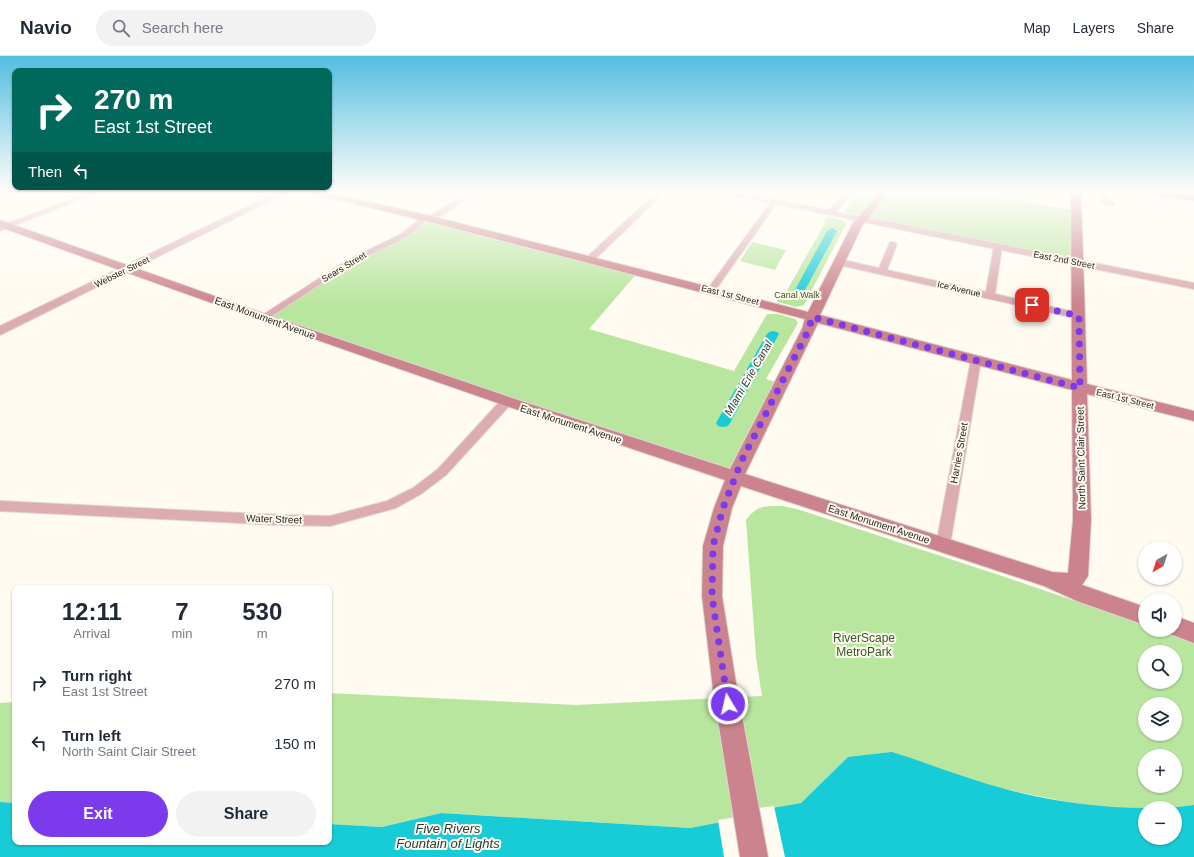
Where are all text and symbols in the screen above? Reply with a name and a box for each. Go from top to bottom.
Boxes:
search box [96,10,376,46]
text: Navio [20,17,72,38]
icon: search [110,17,132,39]
text: Search here [142,19,223,36]
text: Map [1023,20,1051,36]
text: Layers [1073,20,1115,36]
text: Share [1137,20,1174,36]
icon: right [28,84,80,136]
text: 270 m [94,84,173,115]
text: East 1st Street [94,117,212,137]
icon: left [70,160,92,182]
text: Then [28,163,62,180]
street label: East 2nd Street [1033,249,1096,271]
street label: Sears Street [320,250,368,284]
street label: Webster Street [93,254,152,290]
street label: Ice Avenue [936,279,982,299]
street label: East 1st Street [700,283,760,307]
pin [1015,288,1049,322]
park label: Canal Walk [774,290,820,300]
icon: arrive [1021,294,1043,316]
street label: East Monument Avenue [213,295,317,341]
water label: MIami Erie Canal [722,338,775,418]
street label: East 1st Street [1095,387,1155,411]
street label: East Monument Avenue [519,402,624,446]
street label: North Saint Clair Street [1075,406,1087,510]
street label: Harries Street [948,421,970,484]
street label: East Monument Avenue [827,502,932,546]
street label: Water Street [246,513,302,525]
north arrow [1138,541,1182,585]
map controls [1138,541,1182,845]
button: sound [1138,593,1182,637]
text: 12:11 [62,598,122,625]
text: 7 [175,598,189,625]
text: 530 [242,598,282,625]
text: Arrival [73,626,110,641]
text: min [172,626,192,641]
text: m [257,626,268,641]
park label: RiverScape MetroPark [833,631,895,659]
button: search [1138,645,1182,689]
text: Turn right [62,667,132,684]
icon: right [28,672,50,694]
text: 270 m [274,675,316,692]
position arrow [707,683,749,725]
text: East 1st Street [62,684,147,699]
button: layers [1138,697,1182,741]
text: Turn left [62,727,121,744]
icon: left [28,732,50,754]
text: 150 m [274,735,316,752]
text: North Saint Clair Street [62,744,196,759]
button: + [1138,749,1182,793]
button: Exit [28,791,168,837]
button: Share [176,791,316,837]
button: − [1138,801,1182,845]
water label: Five Rivers Fountain of Lights [396,821,500,851]

